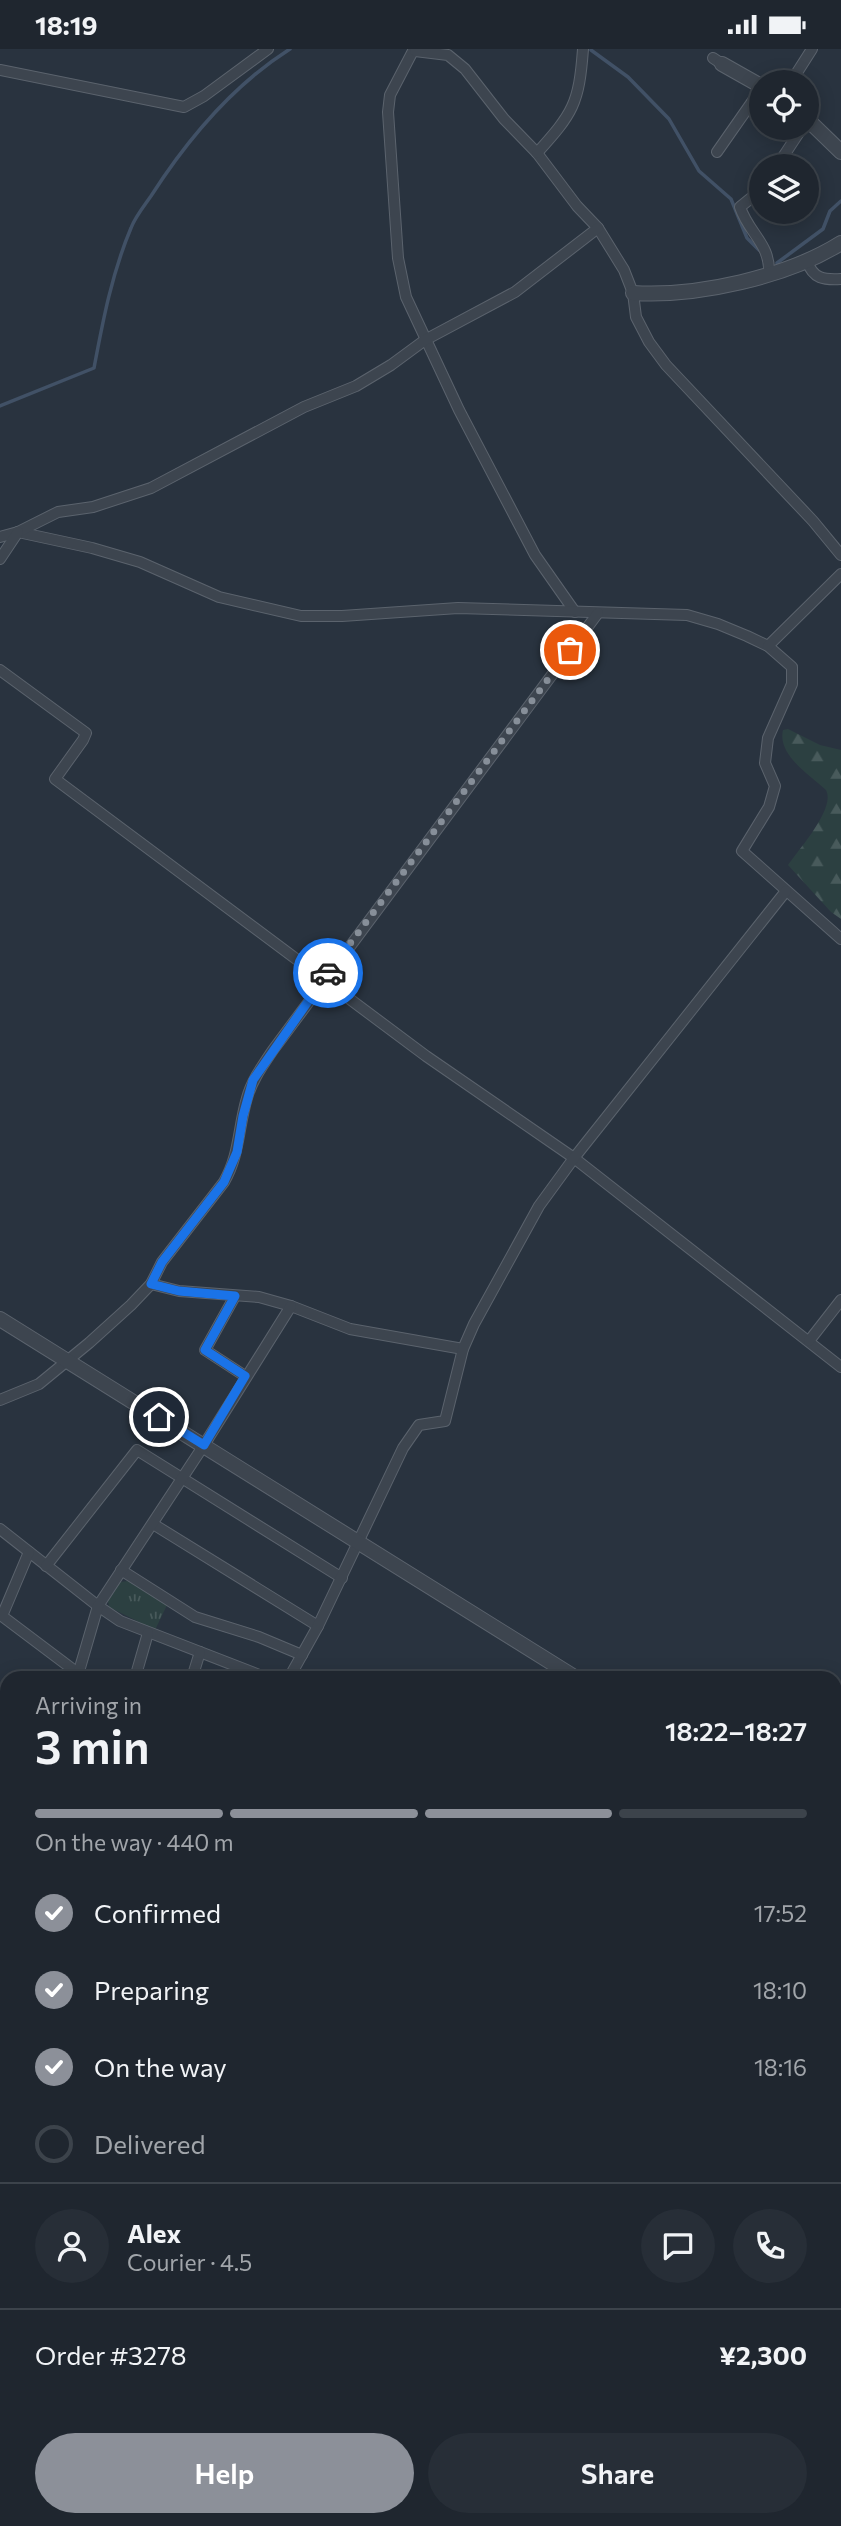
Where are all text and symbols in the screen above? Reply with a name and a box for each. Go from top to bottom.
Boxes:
text: 18:19 [35,9,98,40]
map controls [749,70,819,224]
button: locate [749,70,819,140]
button: layers [749,154,819,224]
pin [540,620,600,680]
icon: bag [551,631,589,669]
courier [293,938,363,1008]
icon: car [309,954,347,992]
pin [129,1387,189,1447]
icon: home [140,1398,178,1436]
text: Arriving in [35,1691,142,1719]
text: 18:22–18:27 [665,1715,807,1746]
text: 3 min [35,1717,150,1773]
text: On the way · 440 m [35,1828,234,1856]
icon: check [35,1894,73,1932]
text: Confirmed [94,1897,221,1928]
text: 17:52 [754,1899,807,1927]
icon: check [35,1971,73,2009]
text: Preparing [94,1974,209,2005]
text: 18:10 [753,1976,807,2004]
icon: check [35,2048,73,2086]
text: On the way [94,2051,227,2082]
text: 18:16 [754,2053,807,2081]
text: Delivered [94,2128,205,2159]
button: person [35,2209,109,2283]
button: chat [641,2209,715,2283]
button: phone [733,2209,807,2283]
text: Alex [127,2217,181,2248]
text: Courier · 4.5 [127,2248,252,2276]
text: Order #3278 [35,2339,187,2370]
text: ¥2,300 [719,2339,807,2370]
button: Help [35,2433,414,2513]
button: Share [428,2433,807,2513]

